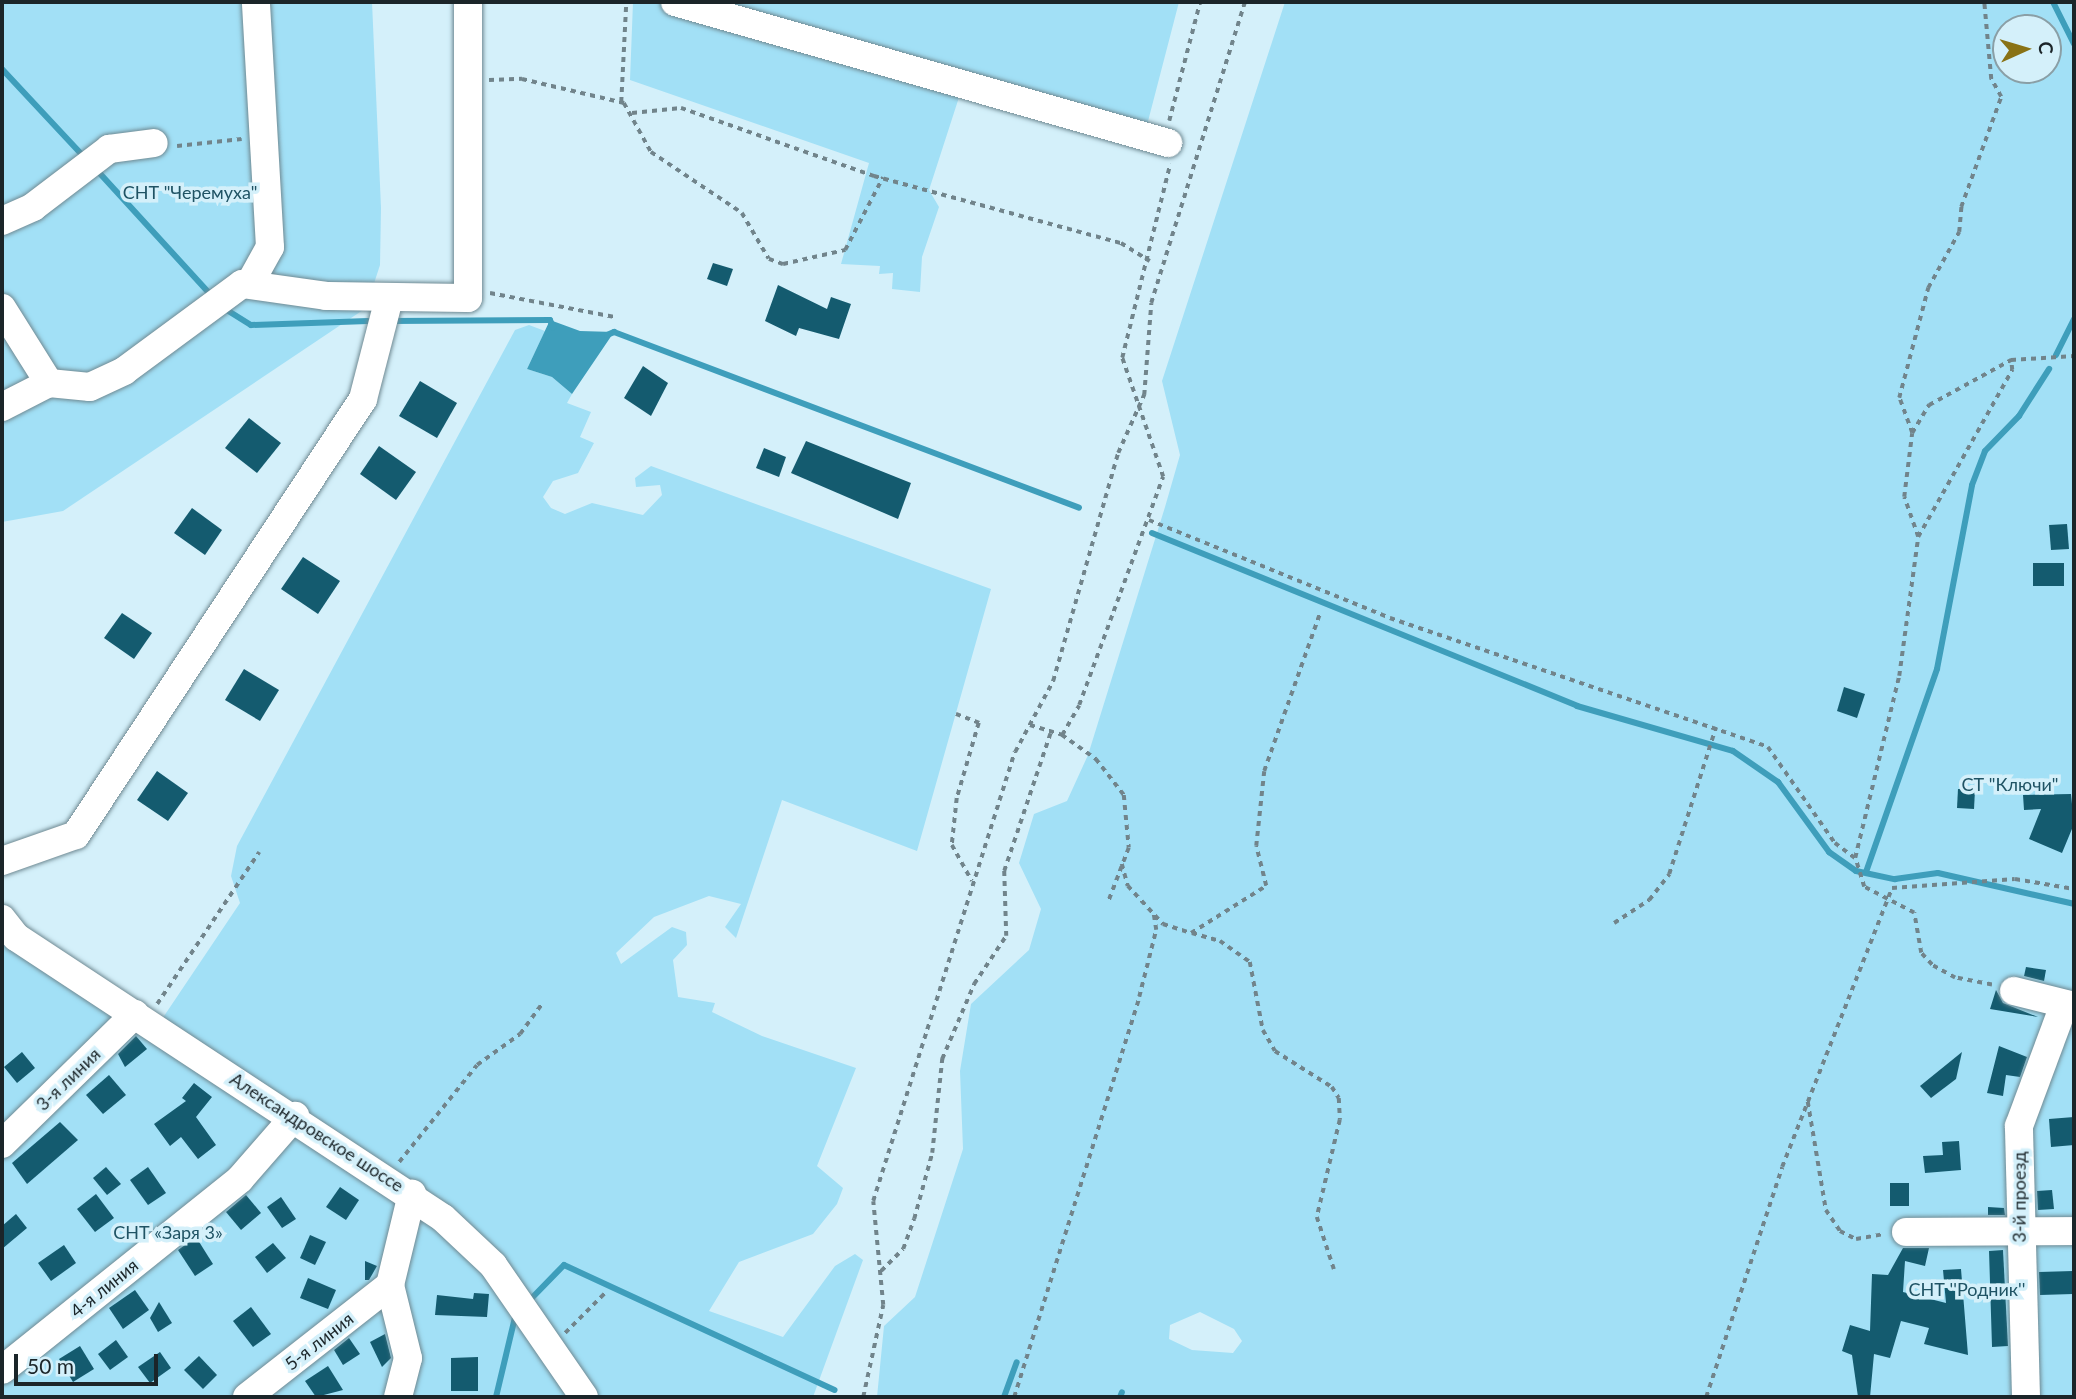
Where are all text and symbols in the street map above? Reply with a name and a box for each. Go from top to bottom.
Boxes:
north arrow [1992,14,2062,84]
text: С [2035,41,2058,55]
park label: СНТ "Черемуха" [123,181,257,203]
park label: СТ "Ключи" [1962,773,2058,795]
street label: 3-я линия [31,1043,105,1115]
street label: Александровское шоссе [226,1068,408,1196]
street label: 3-й проезд [2008,1151,2030,1243]
park label: СНТ «Заря 3» [113,1221,223,1243]
street label: 4-я линия [66,1254,142,1322]
park label: СНТ ''Родник'' [1909,1278,2025,1300]
street label: 5-я линия [280,1308,358,1374]
scale bar [18,1340,161,1384]
text: 50 m [27,1353,74,1378]

